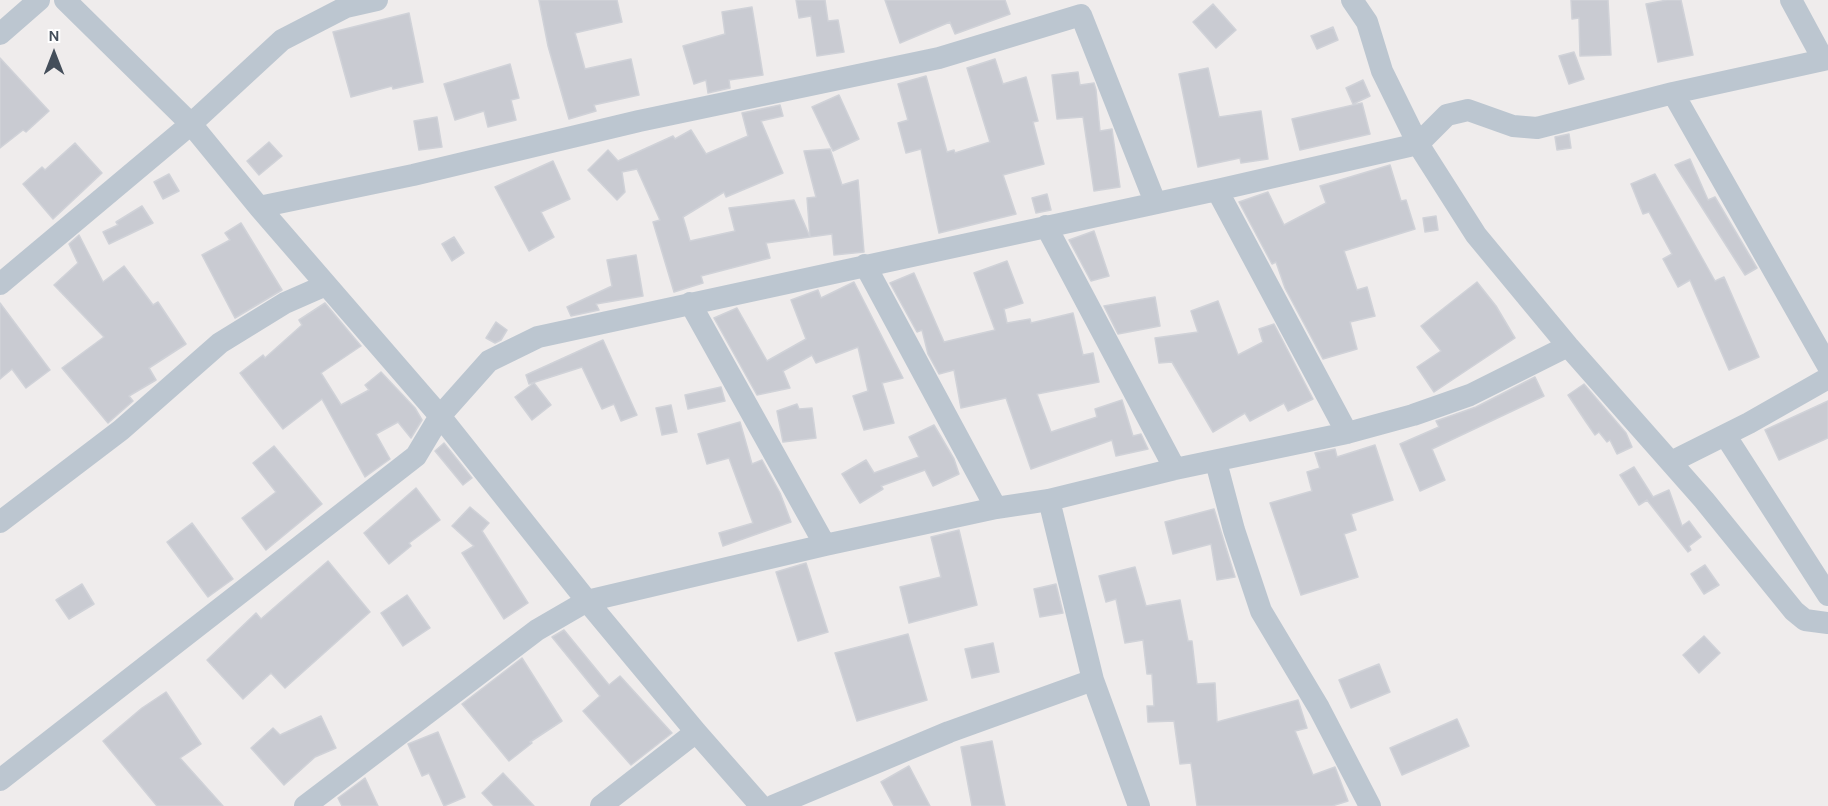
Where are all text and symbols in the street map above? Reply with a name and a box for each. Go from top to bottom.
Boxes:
north arrow [24,24,84,84]
text: N [48,26,60,45]

